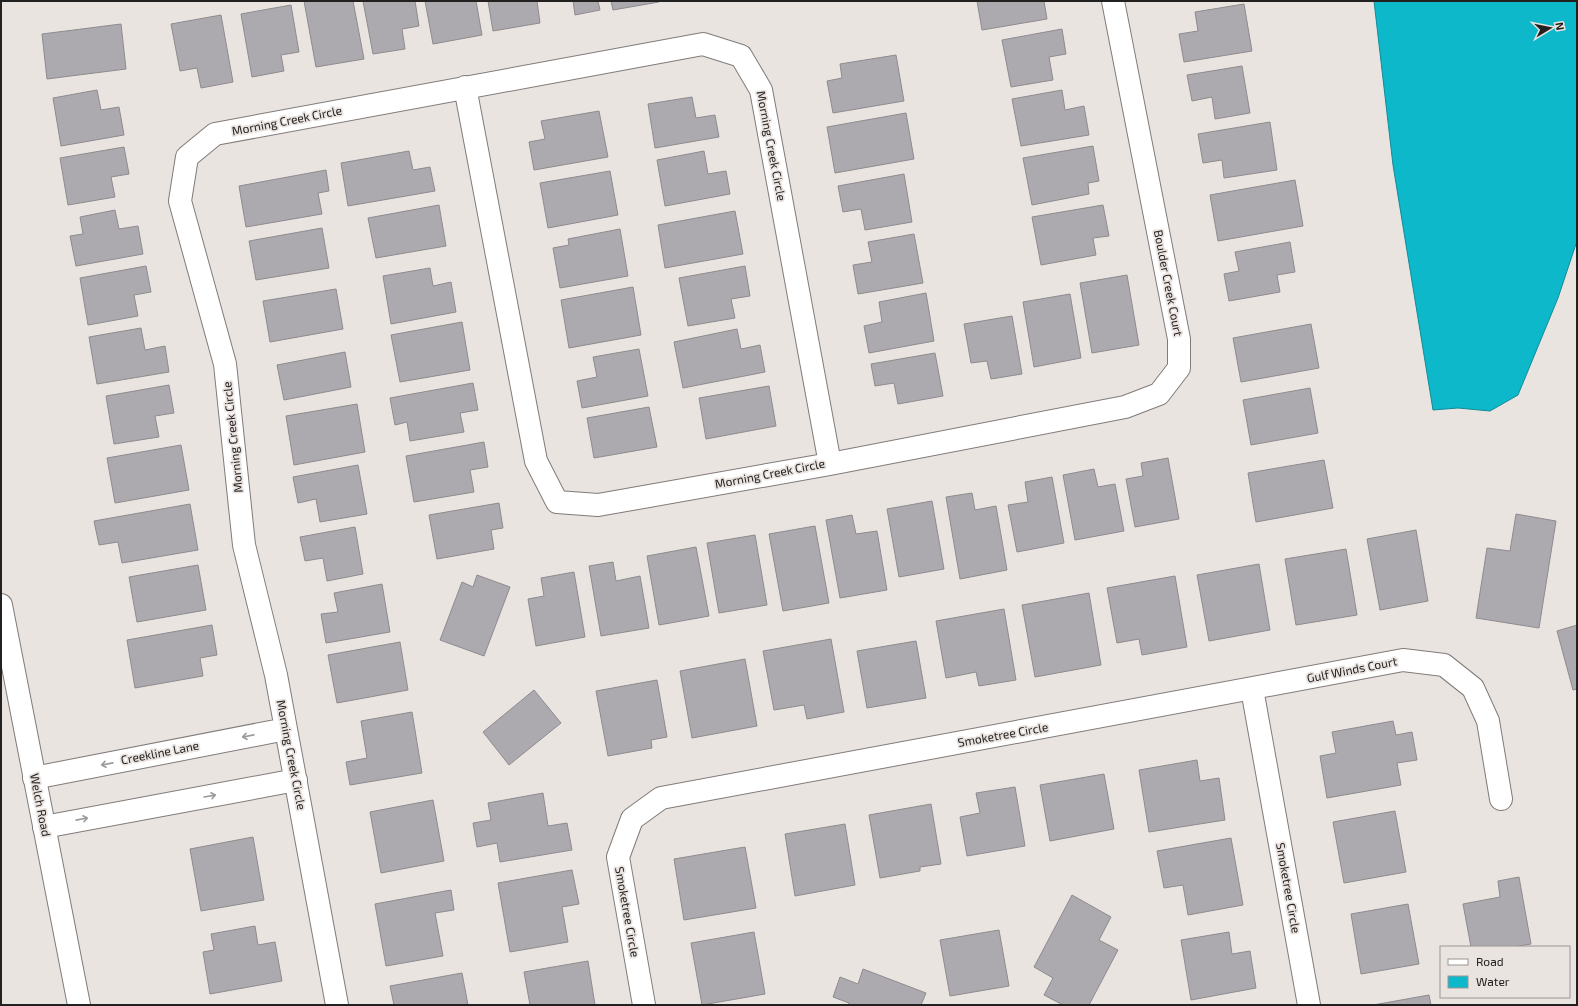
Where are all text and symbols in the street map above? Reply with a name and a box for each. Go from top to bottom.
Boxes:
north arrow [1530,8,1570,48]
text: N [1553,21,1567,31]
street label: Morning Creek Circle [754,90,790,202]
street label: Morning Creek Circle [231,102,343,138]
street label: Boulder Creek Court [1152,228,1186,338]
street label: Morning Creek Circle [219,381,245,493]
street label: Morning Creek Circle [714,455,826,491]
street label: Gulf Winds Court [1306,653,1399,685]
street label: Morning Creek Circle [274,699,310,811]
street label: Smoketree Circle [957,719,1049,749]
one-way arrow [242,733,255,741]
street label: Creekline Lane [120,738,200,766]
one-way arrow [101,760,114,768]
street label: Welch Road [28,772,54,838]
one-way arrow [203,792,216,800]
one-way arrow [75,815,88,823]
street label: Smoketree Circle [1274,842,1304,934]
street label: Smoketree Circle [613,866,643,958]
legend [1440,946,1570,998]
text: Road [1476,954,1504,968]
text: Water [1476,974,1510,988]

